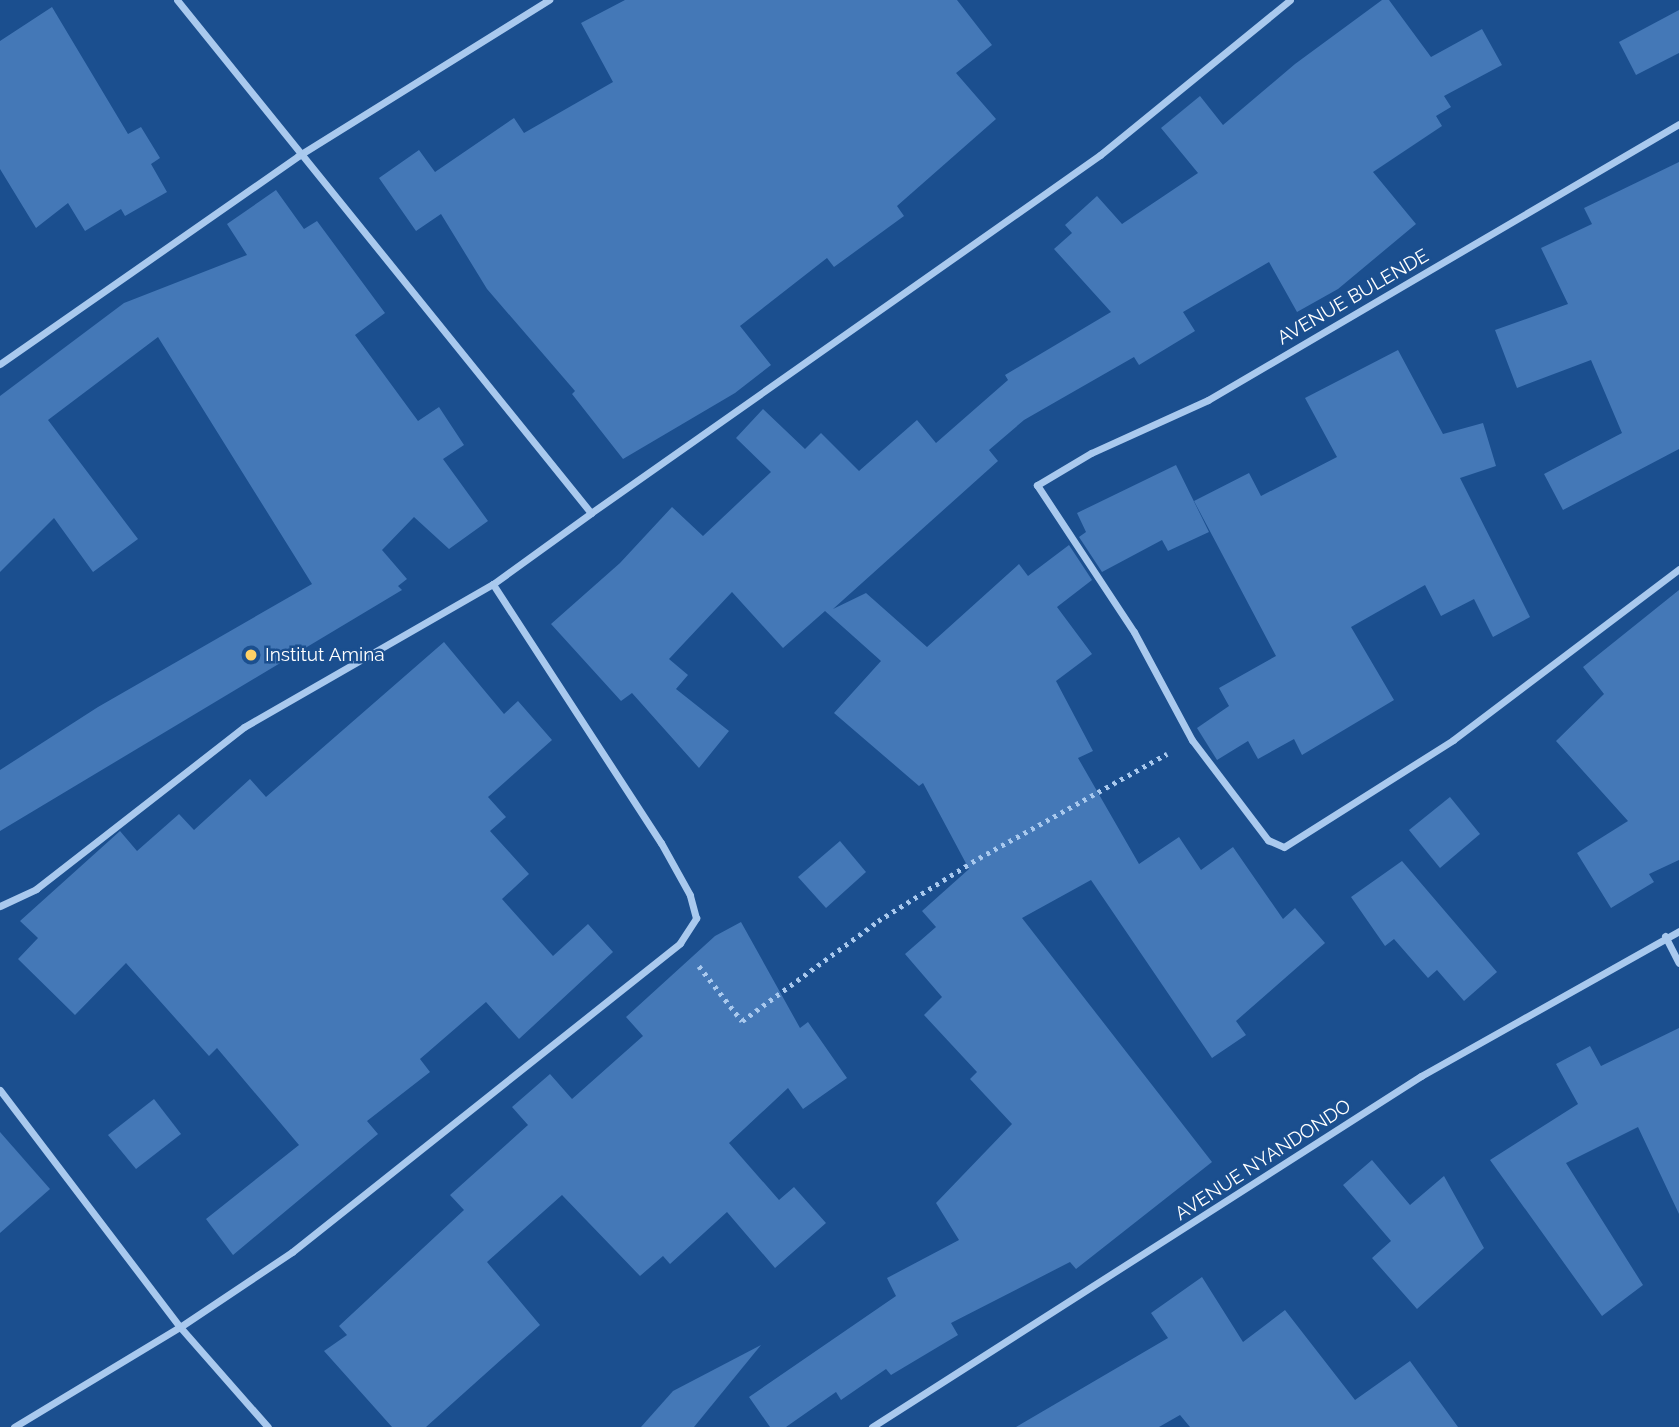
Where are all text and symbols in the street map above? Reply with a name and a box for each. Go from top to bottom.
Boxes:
street label: AVENUE BULENDE [1273,244,1433,350]
place label: Institut Amina [265,644,385,666]
marker: Institut Amina [243,647,259,663]
street label: AVENUE NYANDONDO [1171,1095,1355,1225]

